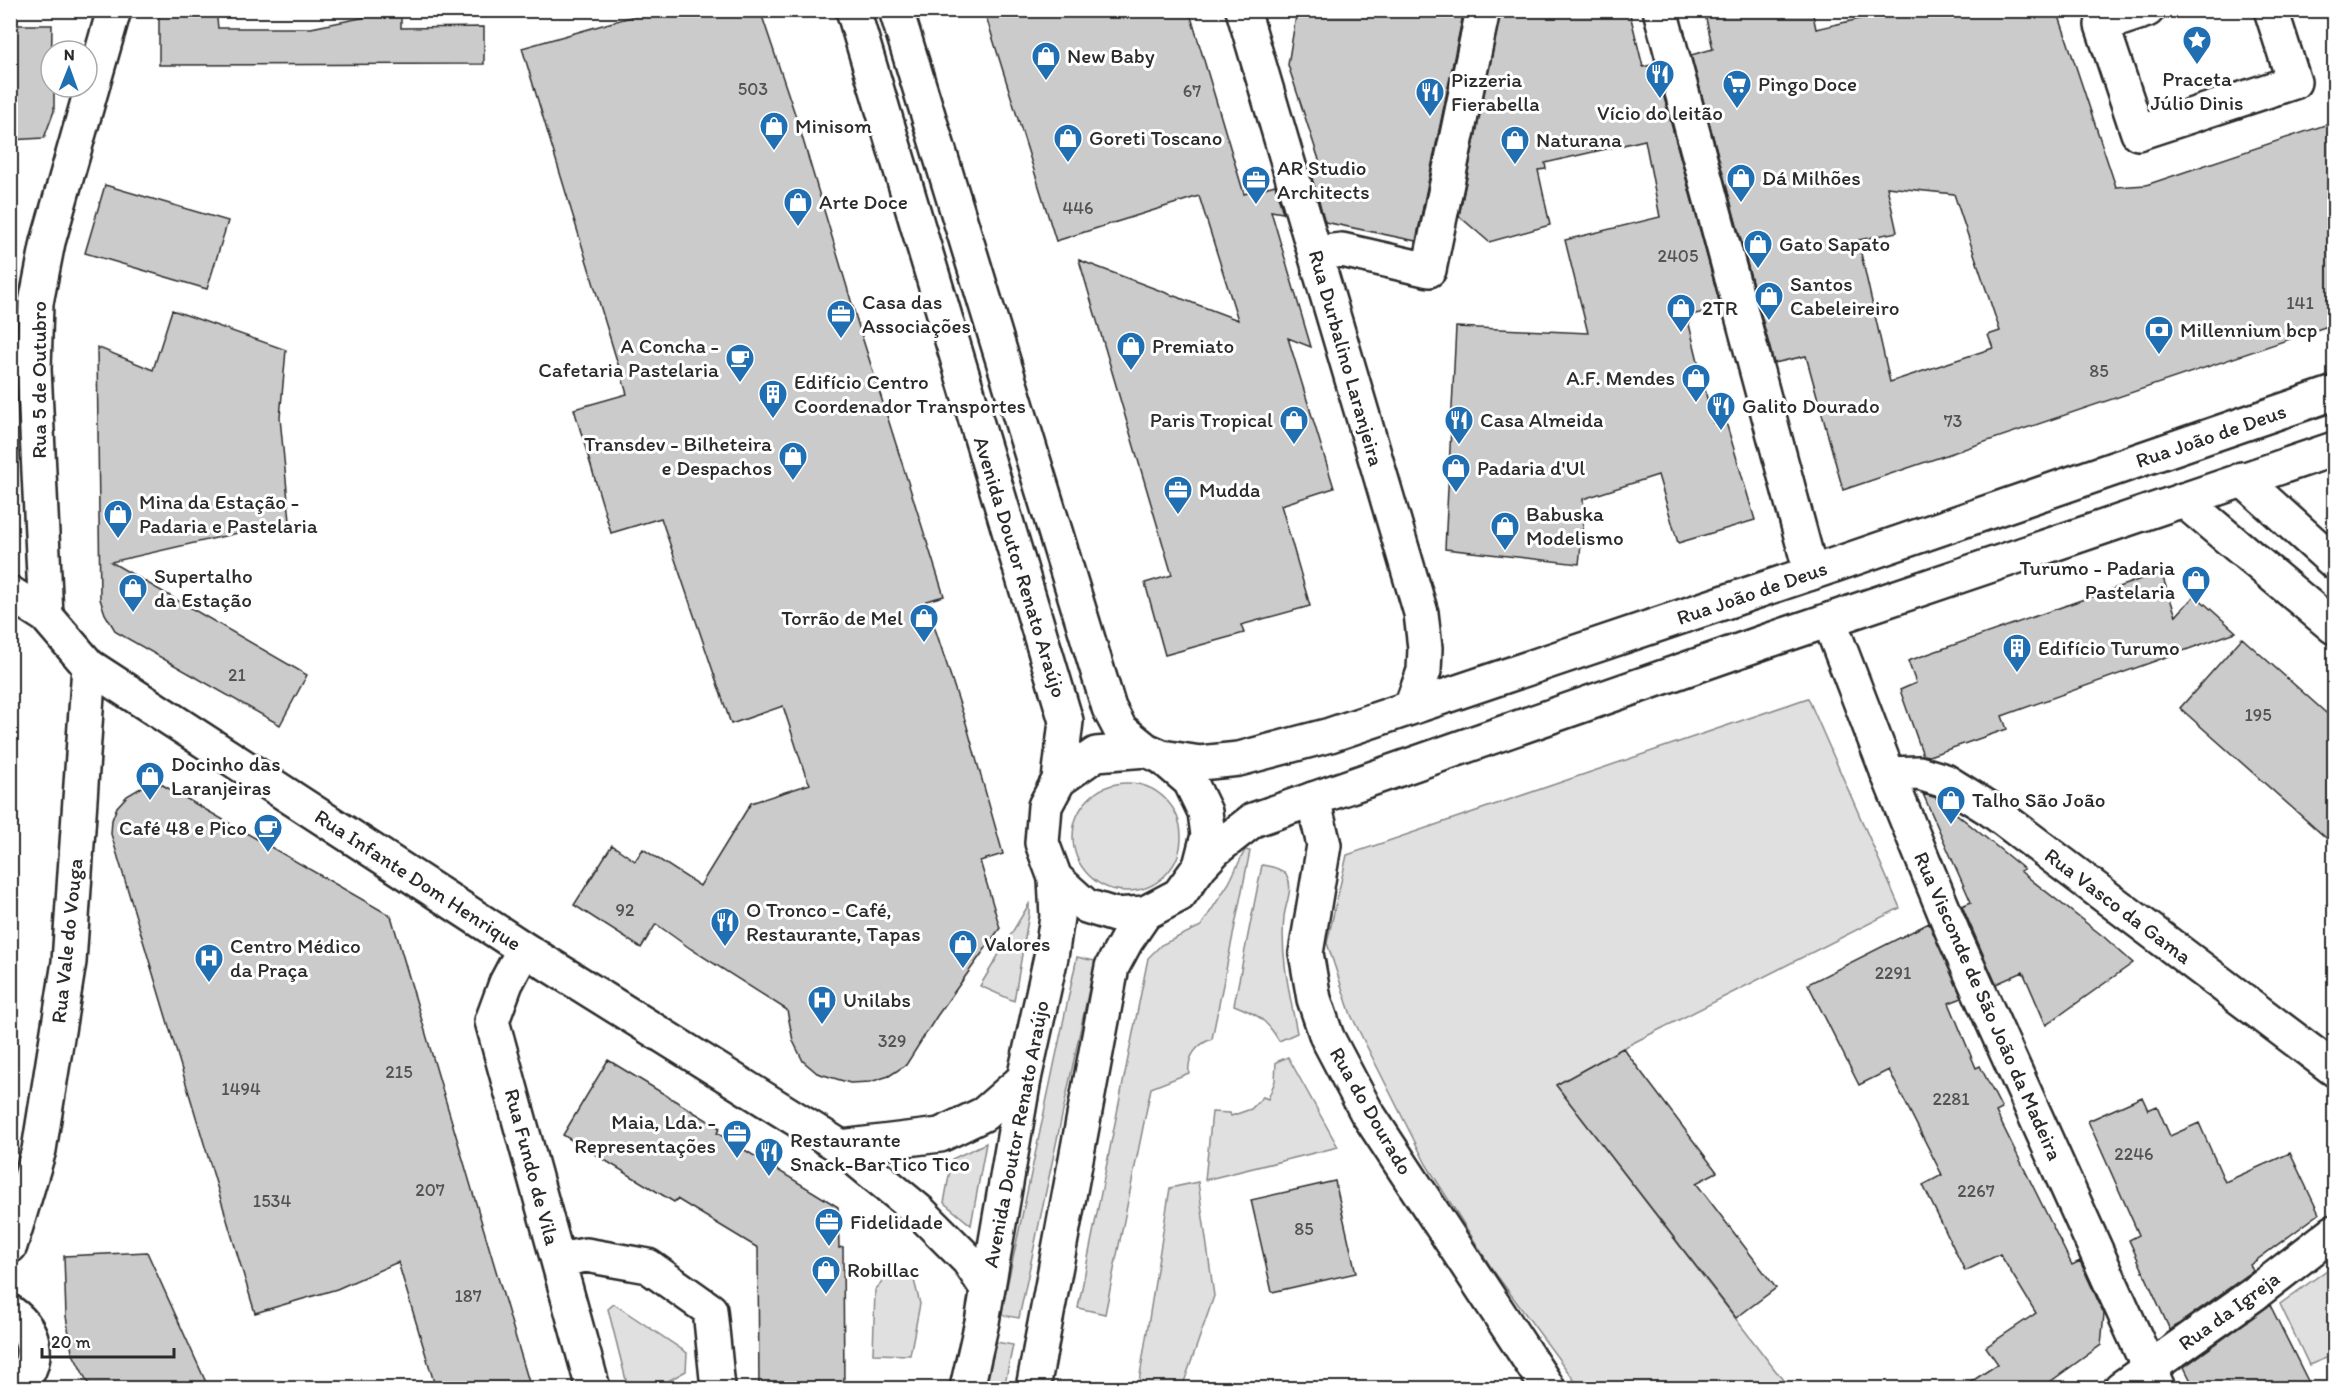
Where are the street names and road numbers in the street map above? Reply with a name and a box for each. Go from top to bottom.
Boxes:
street label: Rua Durbalino Laranjeira [1304,247,1389,469]
street label: Rua 5 de Outubro [26,301,51,459]
street label: Rua João de Deus [2132,398,2289,473]
street label: Avenida Doutor Renato Araújo [969,433,1072,700]
street label: Rua João de Deus [1673,555,1830,630]
street label: Rua Infante Dom Henrique [310,803,526,956]
street label: Rua Vasco da Gama [2040,842,2197,969]
street label: Rua Visconde de São João da Madeira [1909,848,2068,1164]
street label: Rua Vale do Vouga [45,857,88,1025]
street label: Avenida Doutor Renato Araújo [977,998,1054,1270]
street label: Rua do Dourado [1325,1042,1418,1179]
street label: Rua Fundo de Vila [500,1086,565,1248]
street label: Rua da Igreja [2173,1266,2284,1356]

